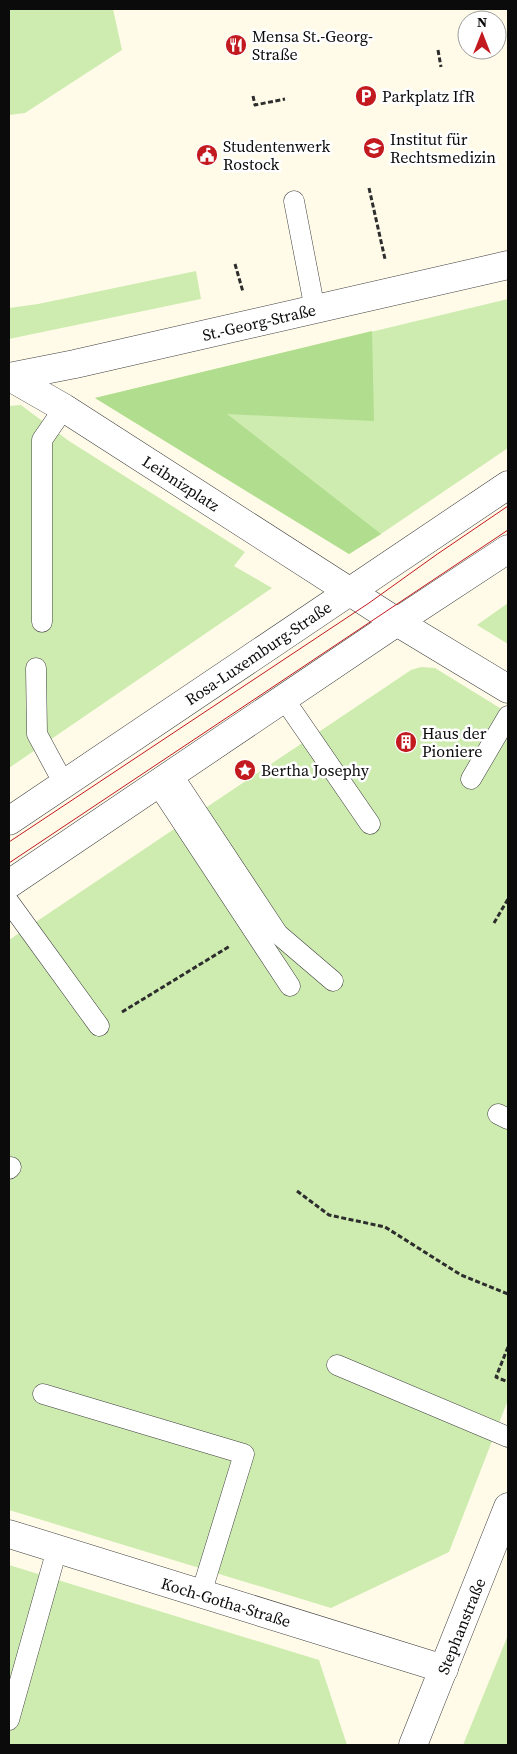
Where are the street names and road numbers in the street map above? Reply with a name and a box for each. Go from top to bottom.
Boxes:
street label: St.-Georg-Straße [200,298,318,346]
street label: Leibnizplatz [138,450,224,516]
street label: Rosa-Luxemburg-Straße [181,596,335,710]
street label: Koch-Gotha-Straße [158,1572,294,1632]
street label: Stephanstraße [432,1574,490,1678]

